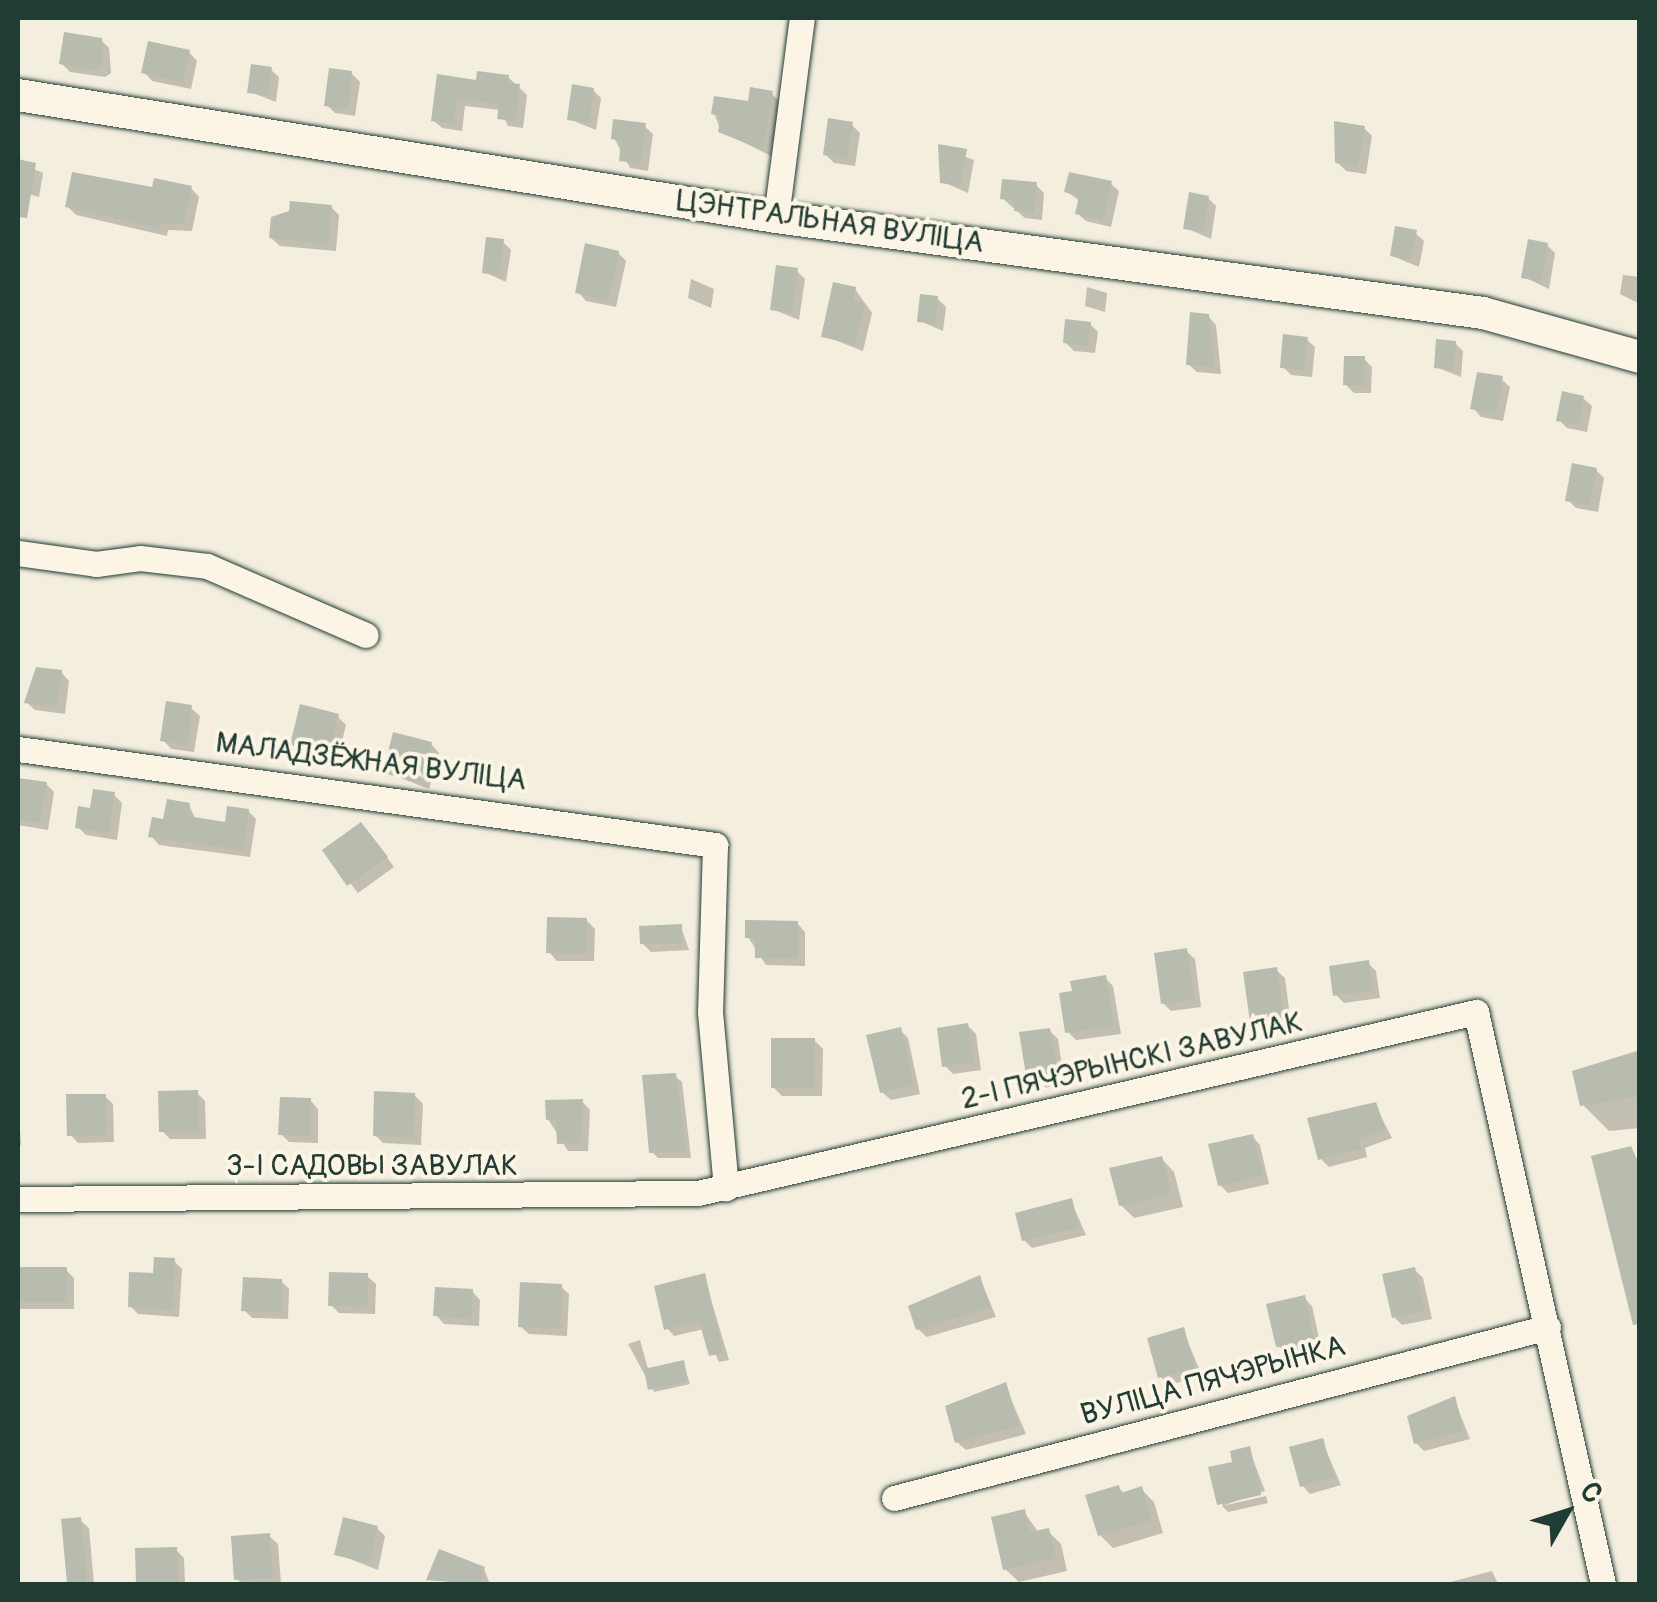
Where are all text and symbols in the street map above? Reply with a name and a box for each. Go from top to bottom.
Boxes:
street label: ЦЭНТРАЛЬНАЯ ВУЛІЦА [674,183,986,261]
street label: МАЛАДЗЁЖНАЯ ВУЛІЦА [214,725,528,799]
street label: 2-І ПЯЧЭРЫНСКІ ЗАВУЛАК [958,1004,1306,1118]
street label: 3-І САДОВЫ ЗАВУЛАК [226,1148,518,1184]
street label: ВУЛІЦА ПЯЧЭРЫНКА [1077,1328,1349,1434]
north arrow [1517,1462,1617,1562]
text: С [1572,1475,1610,1511]

